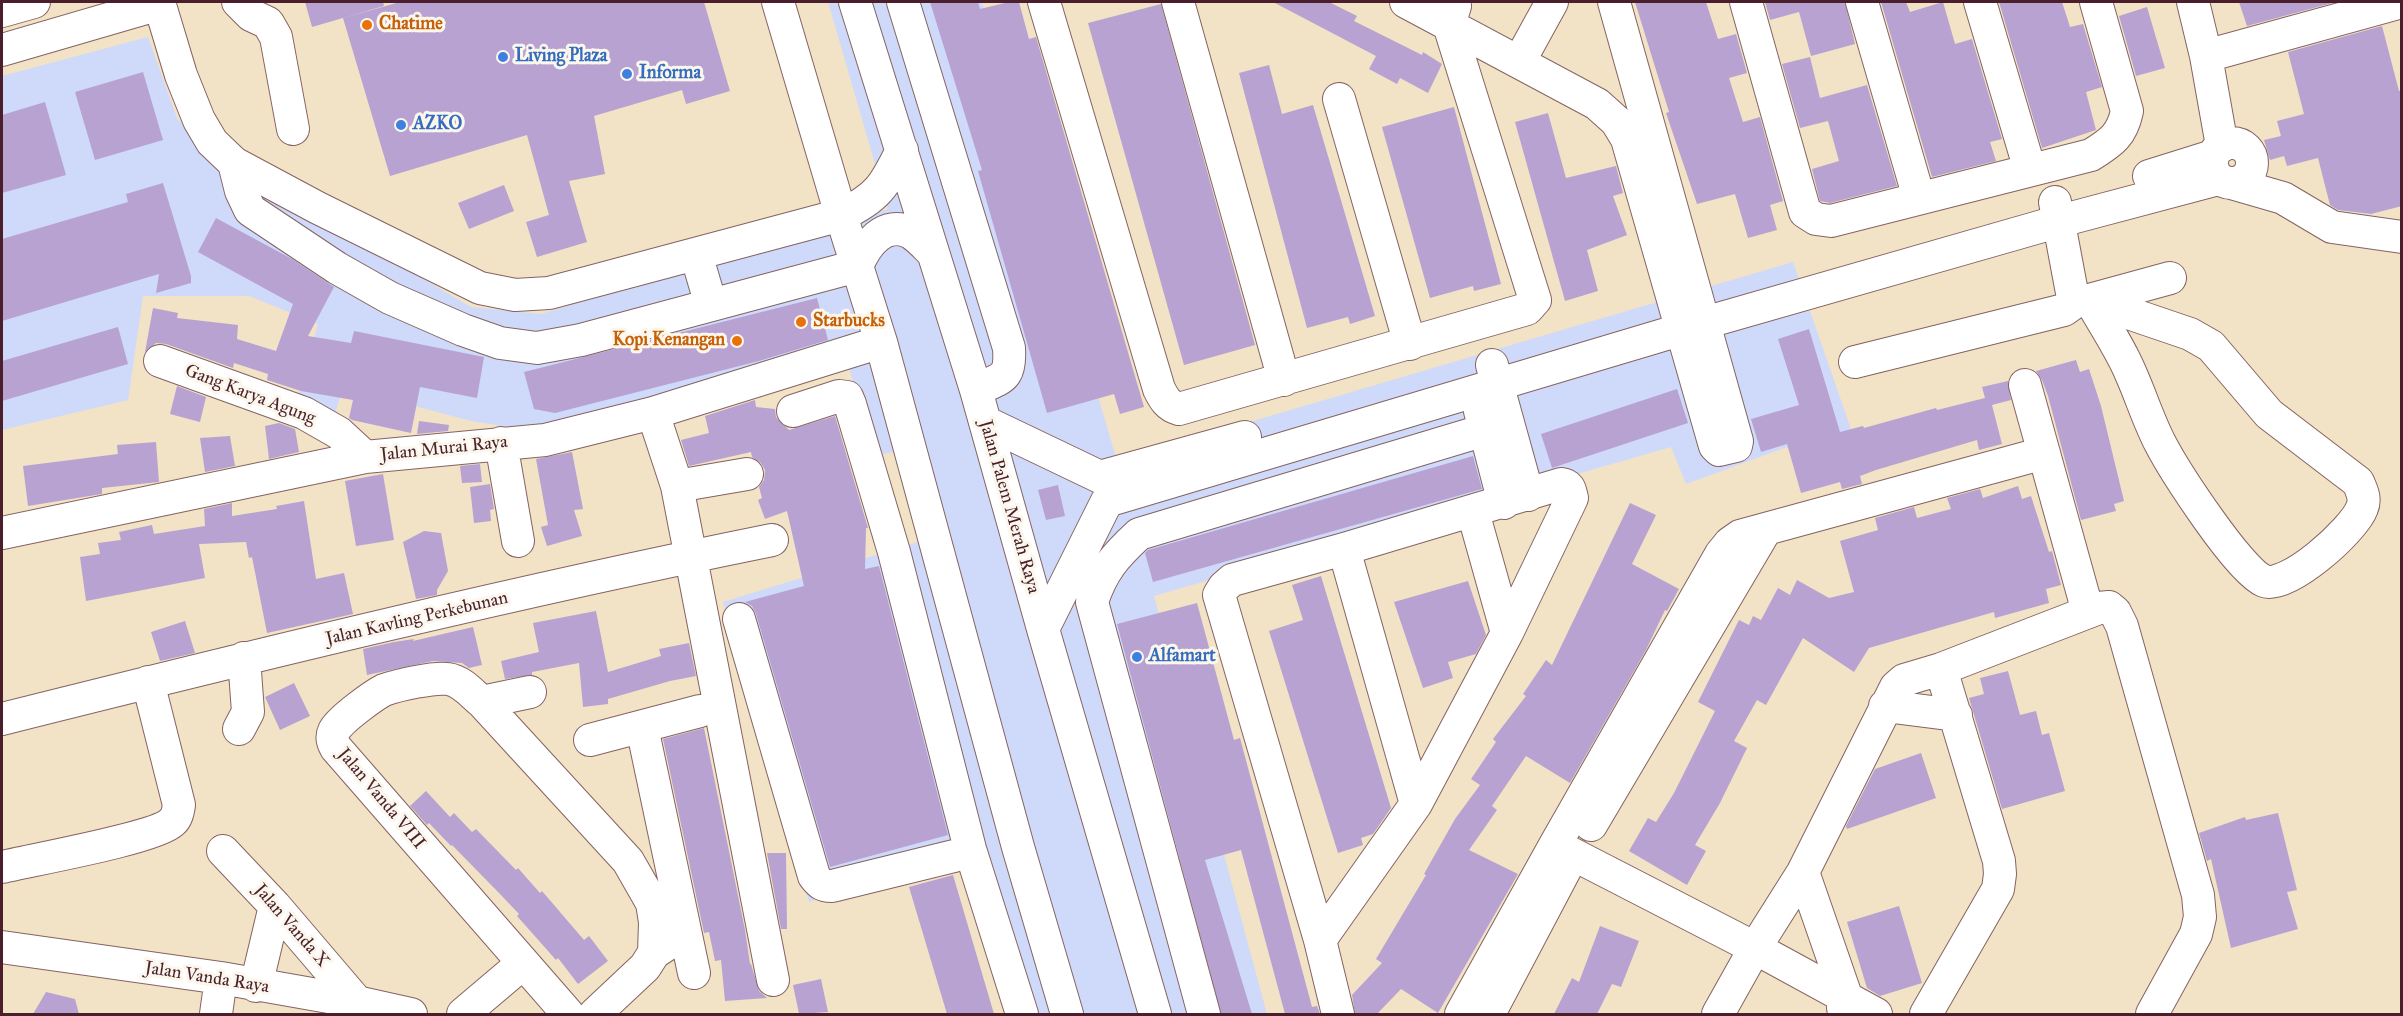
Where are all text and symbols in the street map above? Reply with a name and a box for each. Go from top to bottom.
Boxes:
place label: Chatime [379,14,443,36]
marker: Chatime [360,18,374,32]
place label: Living Plaza [515,46,607,68]
marker: Living Plaza [496,50,510,64]
place label: Informa [639,63,701,85]
marker: Informa [620,67,634,81]
place label: AZKO [413,114,462,136]
marker: AZKO [394,118,408,132]
place label: Starbucks [813,311,885,333]
marker: Starbucks [794,315,808,329]
place label: Kopi Kenangan [613,330,725,352]
marker: Kopi Kenangan [730,334,744,348]
street label: Gang Karya Agung [182,360,318,430]
street label: Jalan Palem Merah Raya [974,418,1044,596]
street label: Jalan Murai Raya [379,432,509,466]
street label: Jalan Kavling Perkebunan [324,588,510,650]
place label: Alfamart [1149,646,1216,668]
marker: Alfamart [1130,650,1144,664]
street label: Jalan Vanda VIII [332,744,430,854]
street label: Jalan Vanda X [249,880,333,972]
street label: Jalan Vanda Raya [143,958,271,998]

